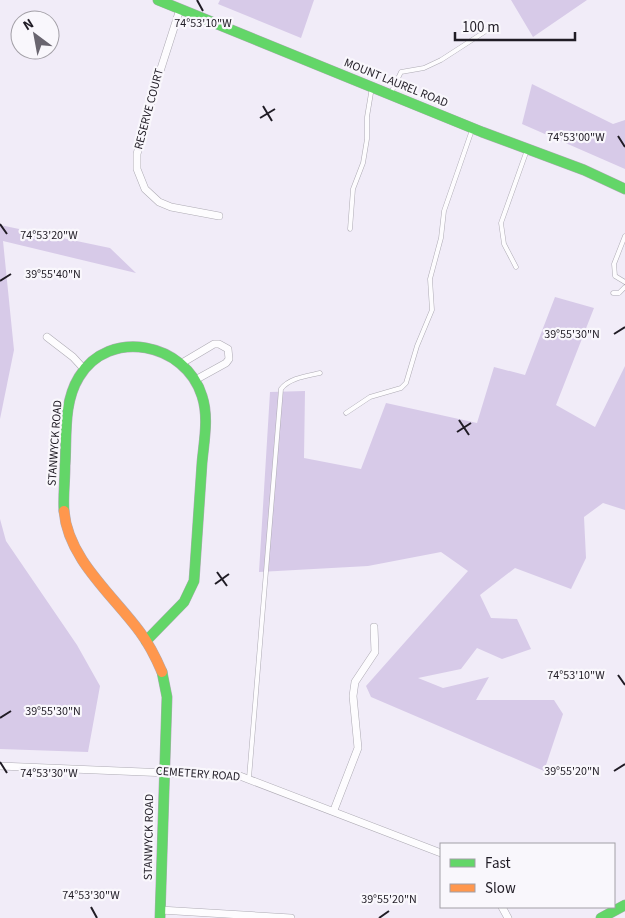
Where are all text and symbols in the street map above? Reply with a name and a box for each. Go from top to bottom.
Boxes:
north arrow [10,10,60,60]
scale bar [455,10,575,42]
text: N [19,14,38,36]
text: 74°53'10"W [174,15,232,32]
text: 100 m [462,17,500,38]
street label: MOUNT LAUREL ROAD [341,54,451,112]
street label: RESERVE COURT [130,66,168,151]
text: 74°53'00"W [547,129,605,146]
text: 74°53'20"W [20,227,78,244]
text: 39°55'40"N [25,266,81,283]
text: 39°55'30"N [544,326,600,343]
street label: STANWYCK ROAD [44,399,66,487]
text: 74°53'10"W [547,667,605,684]
text: 39°55'30"N [25,703,81,720]
street label: CEMETERY ROAD [155,763,241,785]
text: 39°55'20"N [544,763,600,780]
text: 74°53'30"W [20,765,78,782]
street label: STANWYCK ROAD [140,794,158,880]
legend [440,843,615,908]
text: Fast [485,853,511,874]
text: Slow [485,878,516,899]
text: 74°53'30"W [62,887,120,904]
text: 39°55'20"N [361,891,417,908]

